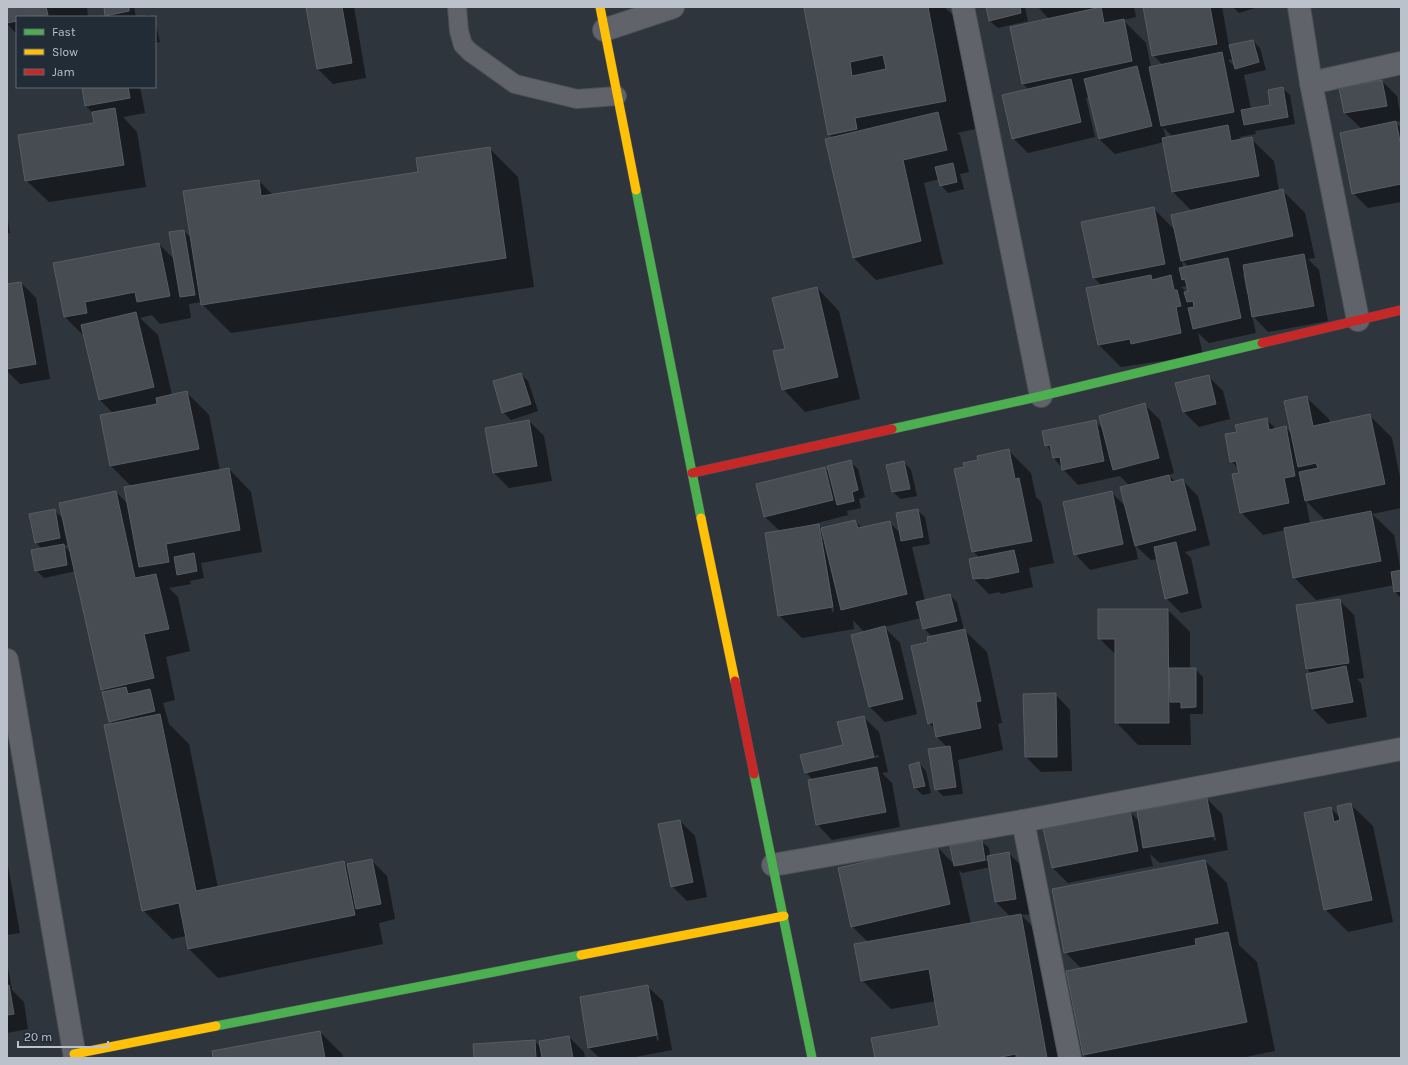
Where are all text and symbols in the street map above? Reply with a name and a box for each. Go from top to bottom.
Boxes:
legend [16,16,156,88]
text: Fast [52,25,76,39]
text: Slow [52,45,78,59]
text: Jam [52,65,75,79]
scale bar [18,1023,108,1049]
text: 20 m [24,1030,52,1044]

